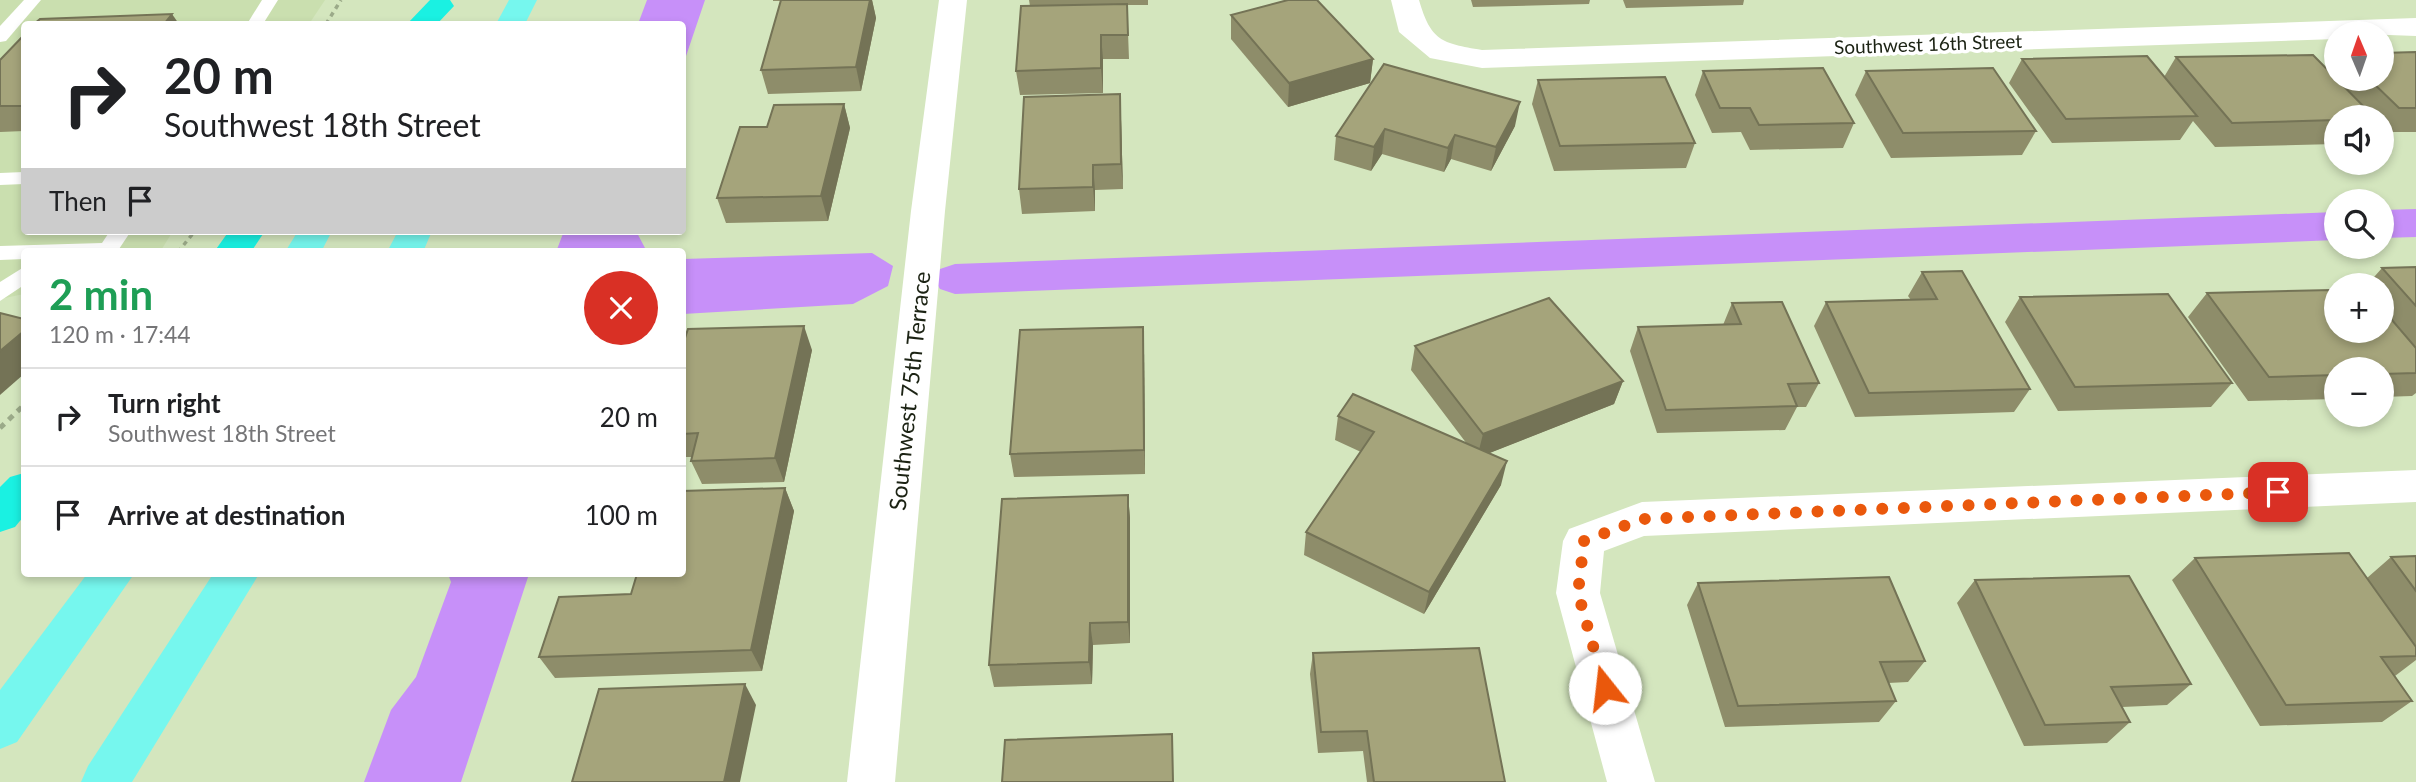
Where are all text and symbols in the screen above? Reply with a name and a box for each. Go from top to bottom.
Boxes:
north arrow [2324,21,2394,91]
map controls [2324,21,2394,427]
street label: Southwest 16th Street [1834,29,2023,58]
text: 20 m [164,46,274,104]
icon: right [49,49,140,140]
text: Southwest 18th Street [164,105,481,144]
button: sound [2324,105,2394,175]
icon: arrive [121,182,159,220]
text: Then [49,185,107,217]
button: search [2324,189,2394,259]
text: 2 min [49,269,153,319]
street label: Southwest 75th Terrace [883,270,935,512]
button: close [584,271,658,345]
button: + [2324,273,2394,343]
text: 120 m · 17:44 [49,320,191,348]
button: − [2324,357,2394,427]
text: Turn right [108,387,221,419]
icon: right [49,398,87,436]
text: 20 m [600,401,658,433]
text: Southwest 18th Street [108,419,336,447]
pin [2248,462,2308,522]
icon: arrive [2259,473,2297,511]
icon: arrive [49,496,87,534]
text: Arrive at destination [108,499,345,531]
text: 100 m [585,499,658,531]
position arrow [1568,651,1642,725]

